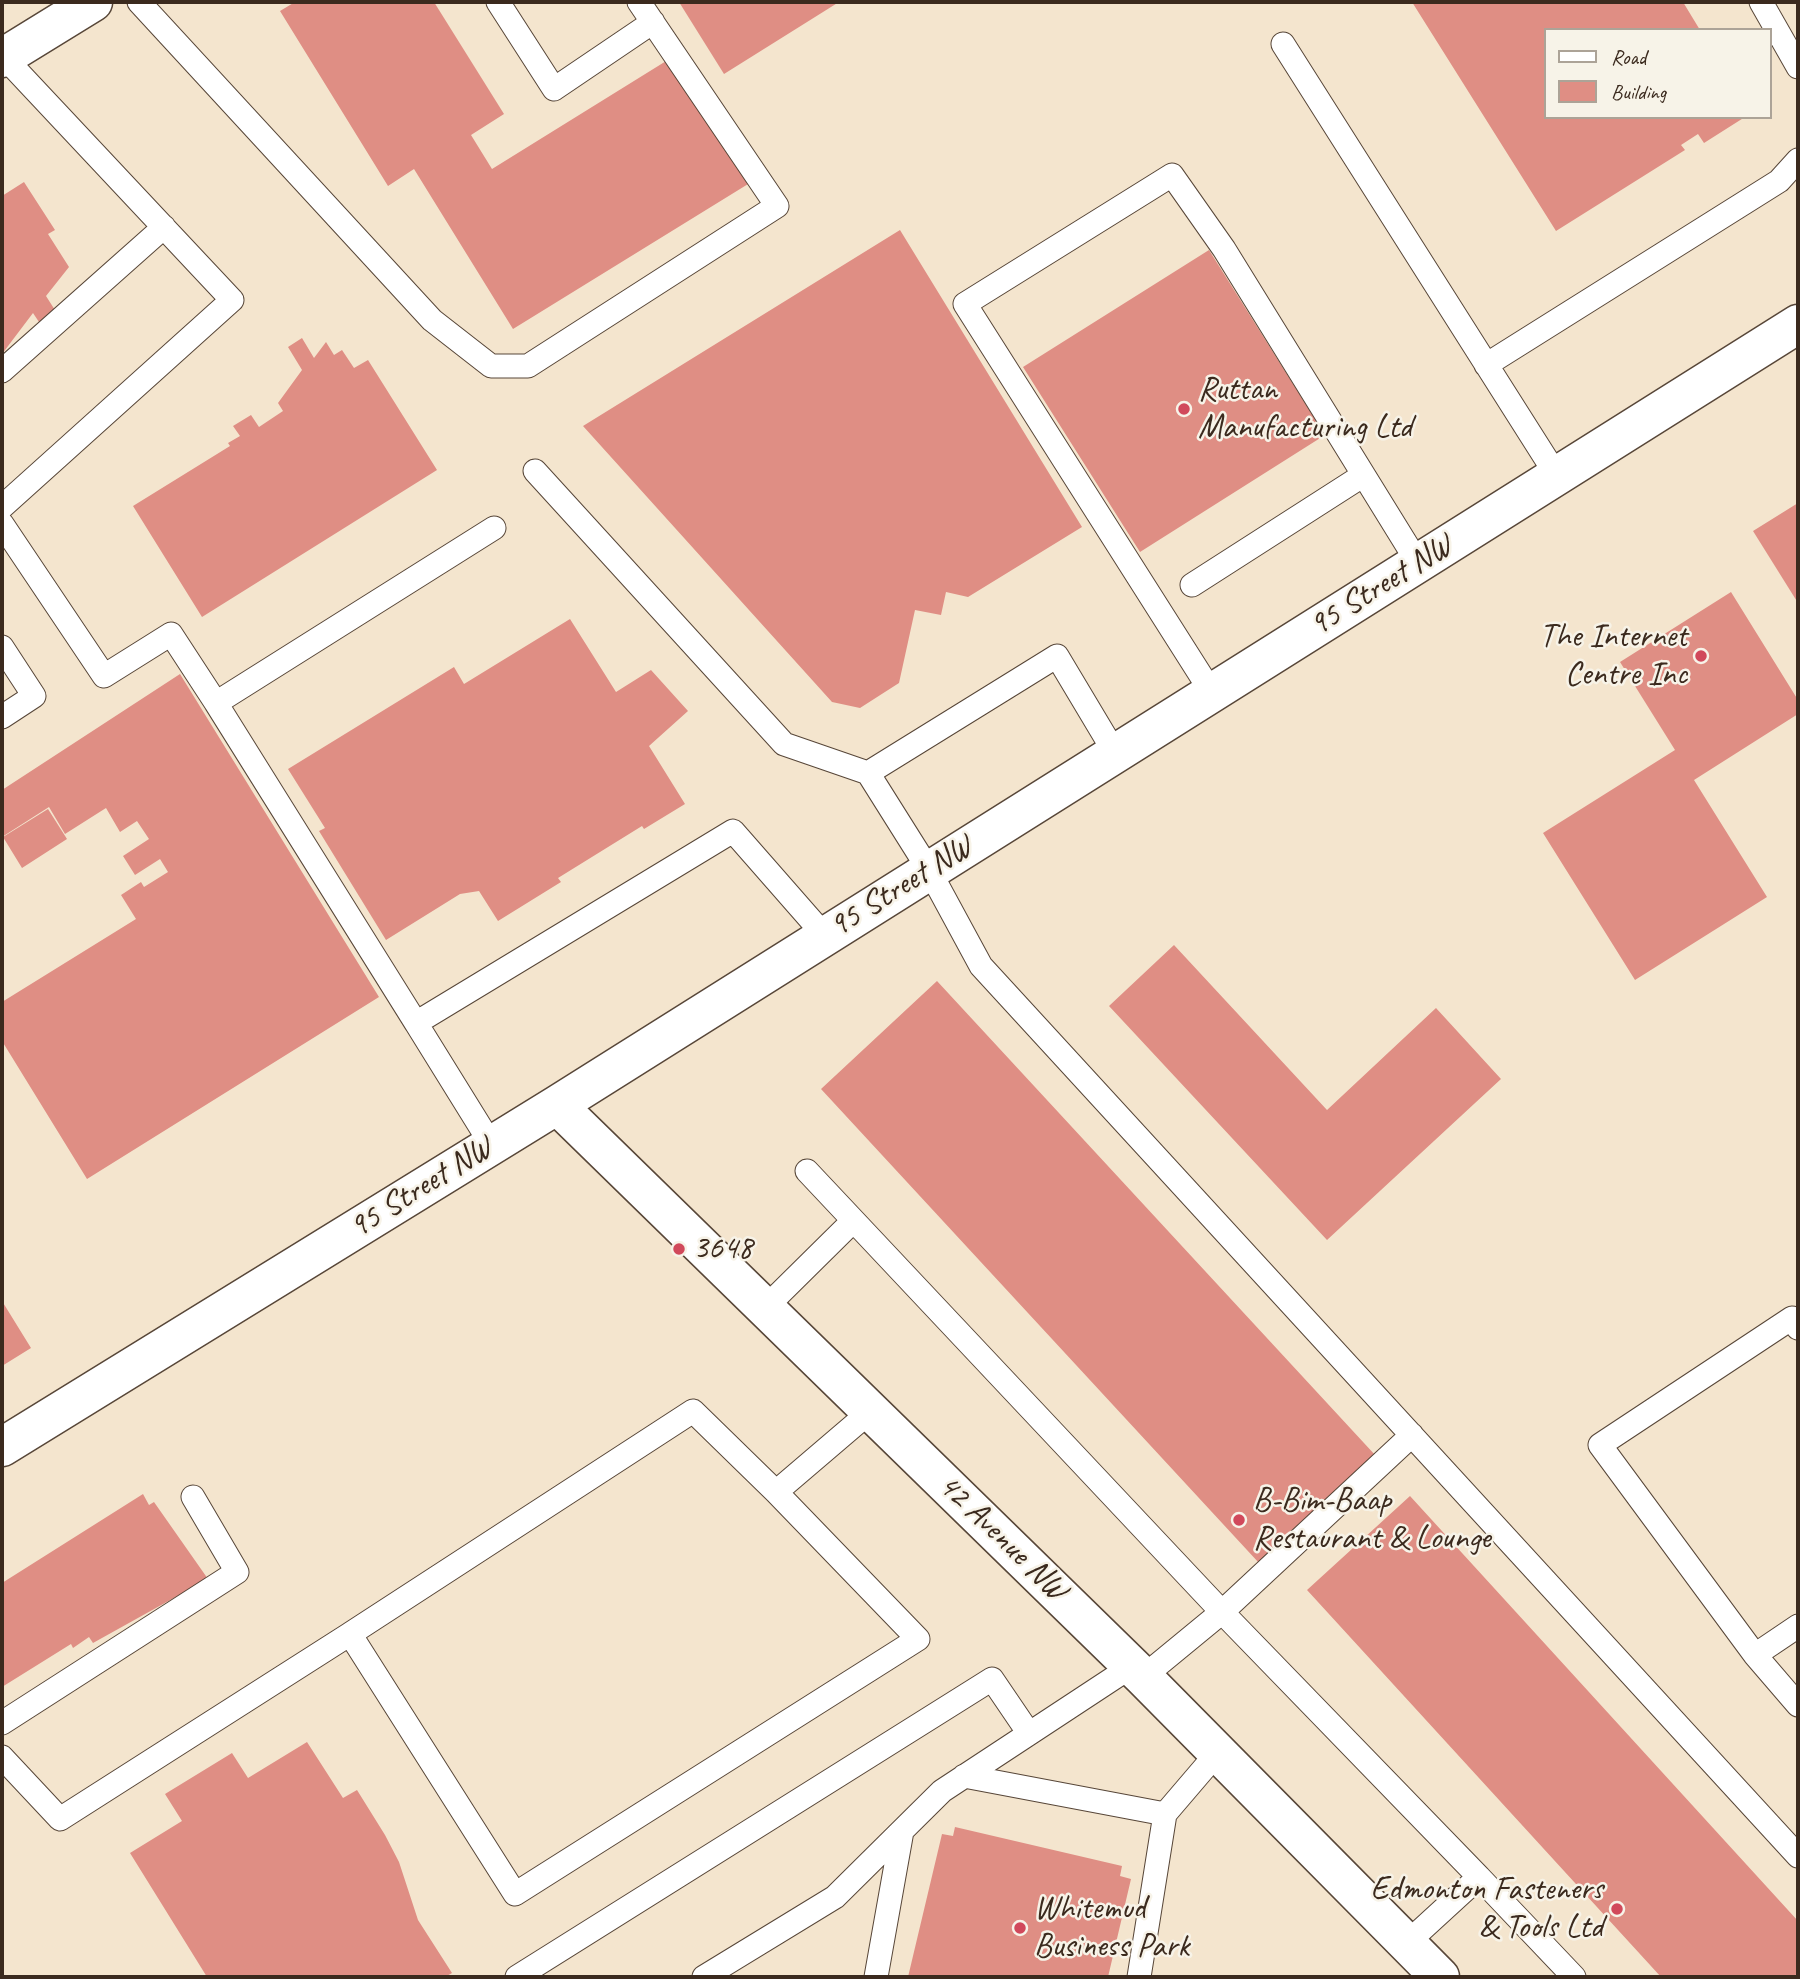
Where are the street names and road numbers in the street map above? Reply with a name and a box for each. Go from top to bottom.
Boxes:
street label: 95 Street NW [1302,527,1460,645]
street label: 95 Street NW [822,828,980,946]
street label: 95 Street NW [342,1129,500,1247]
street label: 42 Avenue NW [929,1466,1075,1610]

